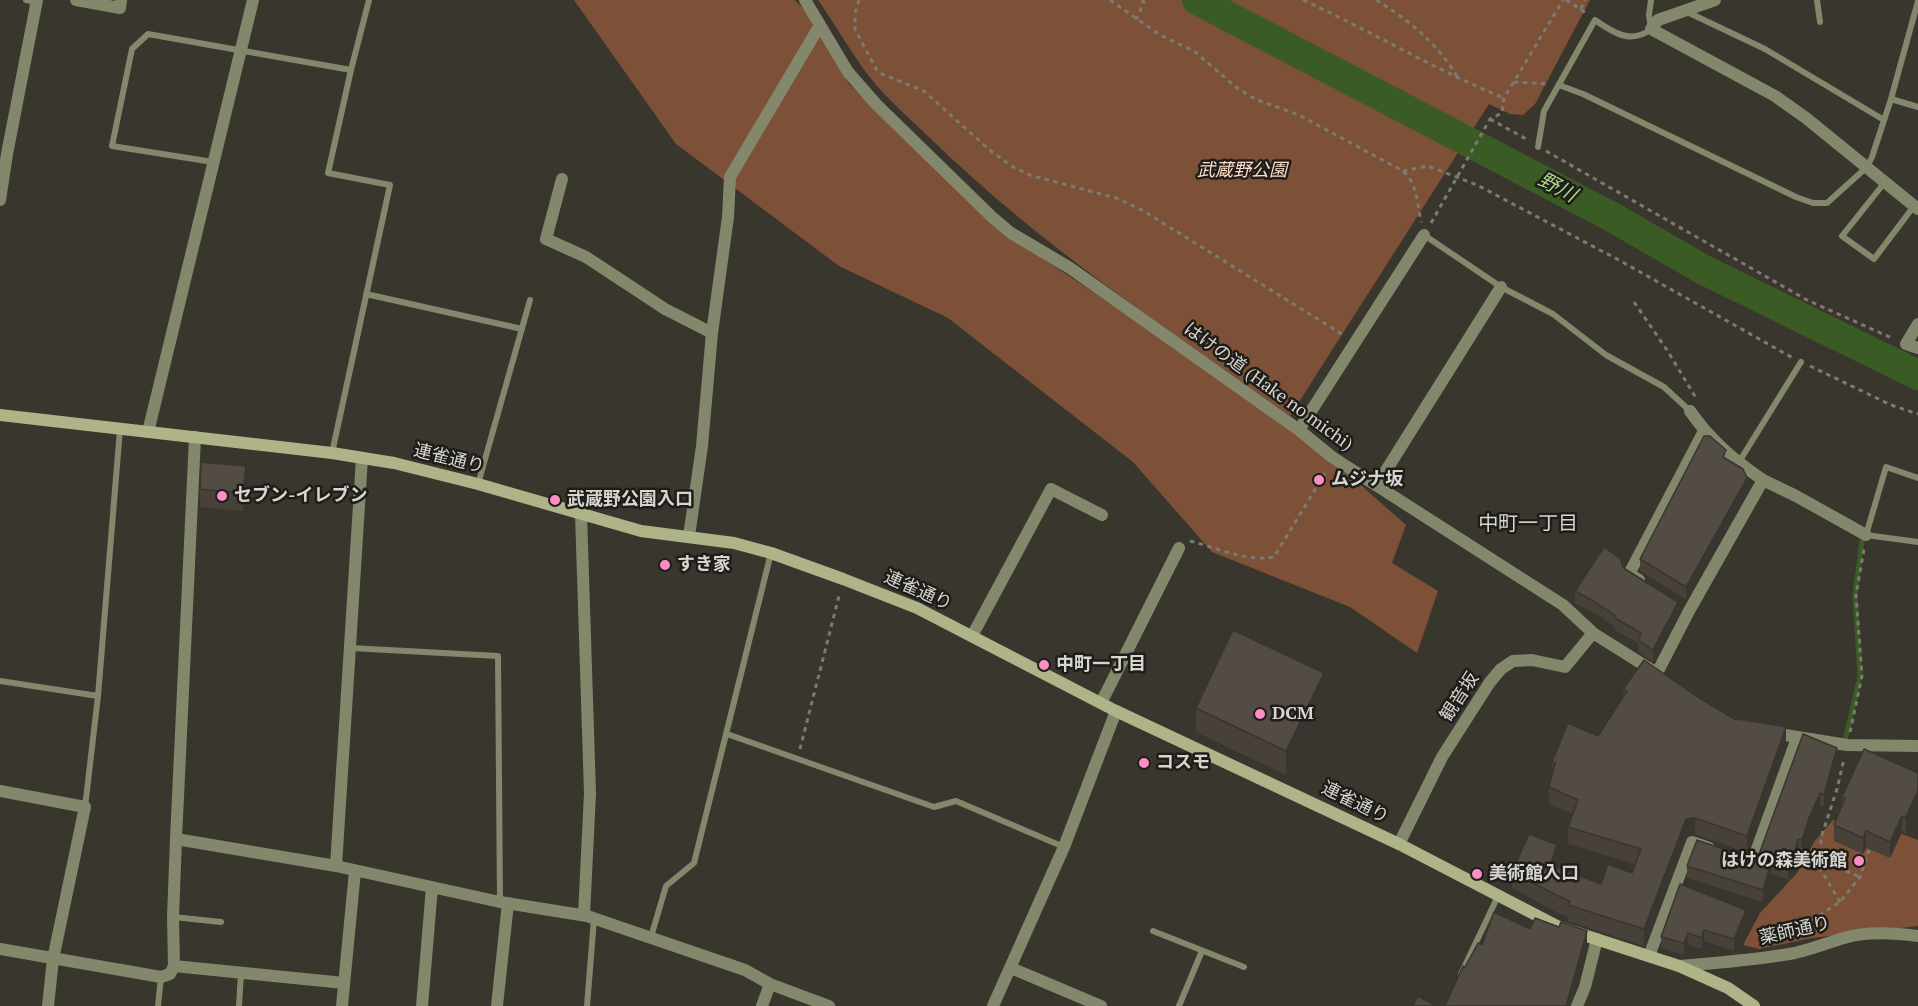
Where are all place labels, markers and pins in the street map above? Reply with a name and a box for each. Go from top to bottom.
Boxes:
place label: ムジナ坂 [1331,469,1403,491]
marker: ムジナ坂 [1312,473,1326,487]
place label: セブン-イレブン [234,485,367,507]
marker: セブン-イレブン [215,489,229,503]
place label: 武蔵野公園入口 [567,489,693,511]
marker: 武蔵野公園入口 [548,493,562,507]
place label: すき家 [677,554,731,576]
marker: すき家 [658,558,672,572]
place label: 中町一丁目 [1056,654,1146,676]
marker: 中町一丁目 [1037,658,1051,672]
place label: DCM [1272,703,1314,725]
marker: DCM [1253,707,1267,721]
place label: コスモ [1156,752,1210,774]
marker: コスモ [1137,756,1151,770]
place label: はけの森美術館 [1721,850,1847,872]
marker: はけの森美術館 [1852,854,1866,868]
place label: 美術館入口 [1489,863,1579,885]
marker: 美術館入口 [1470,867,1484,881]

